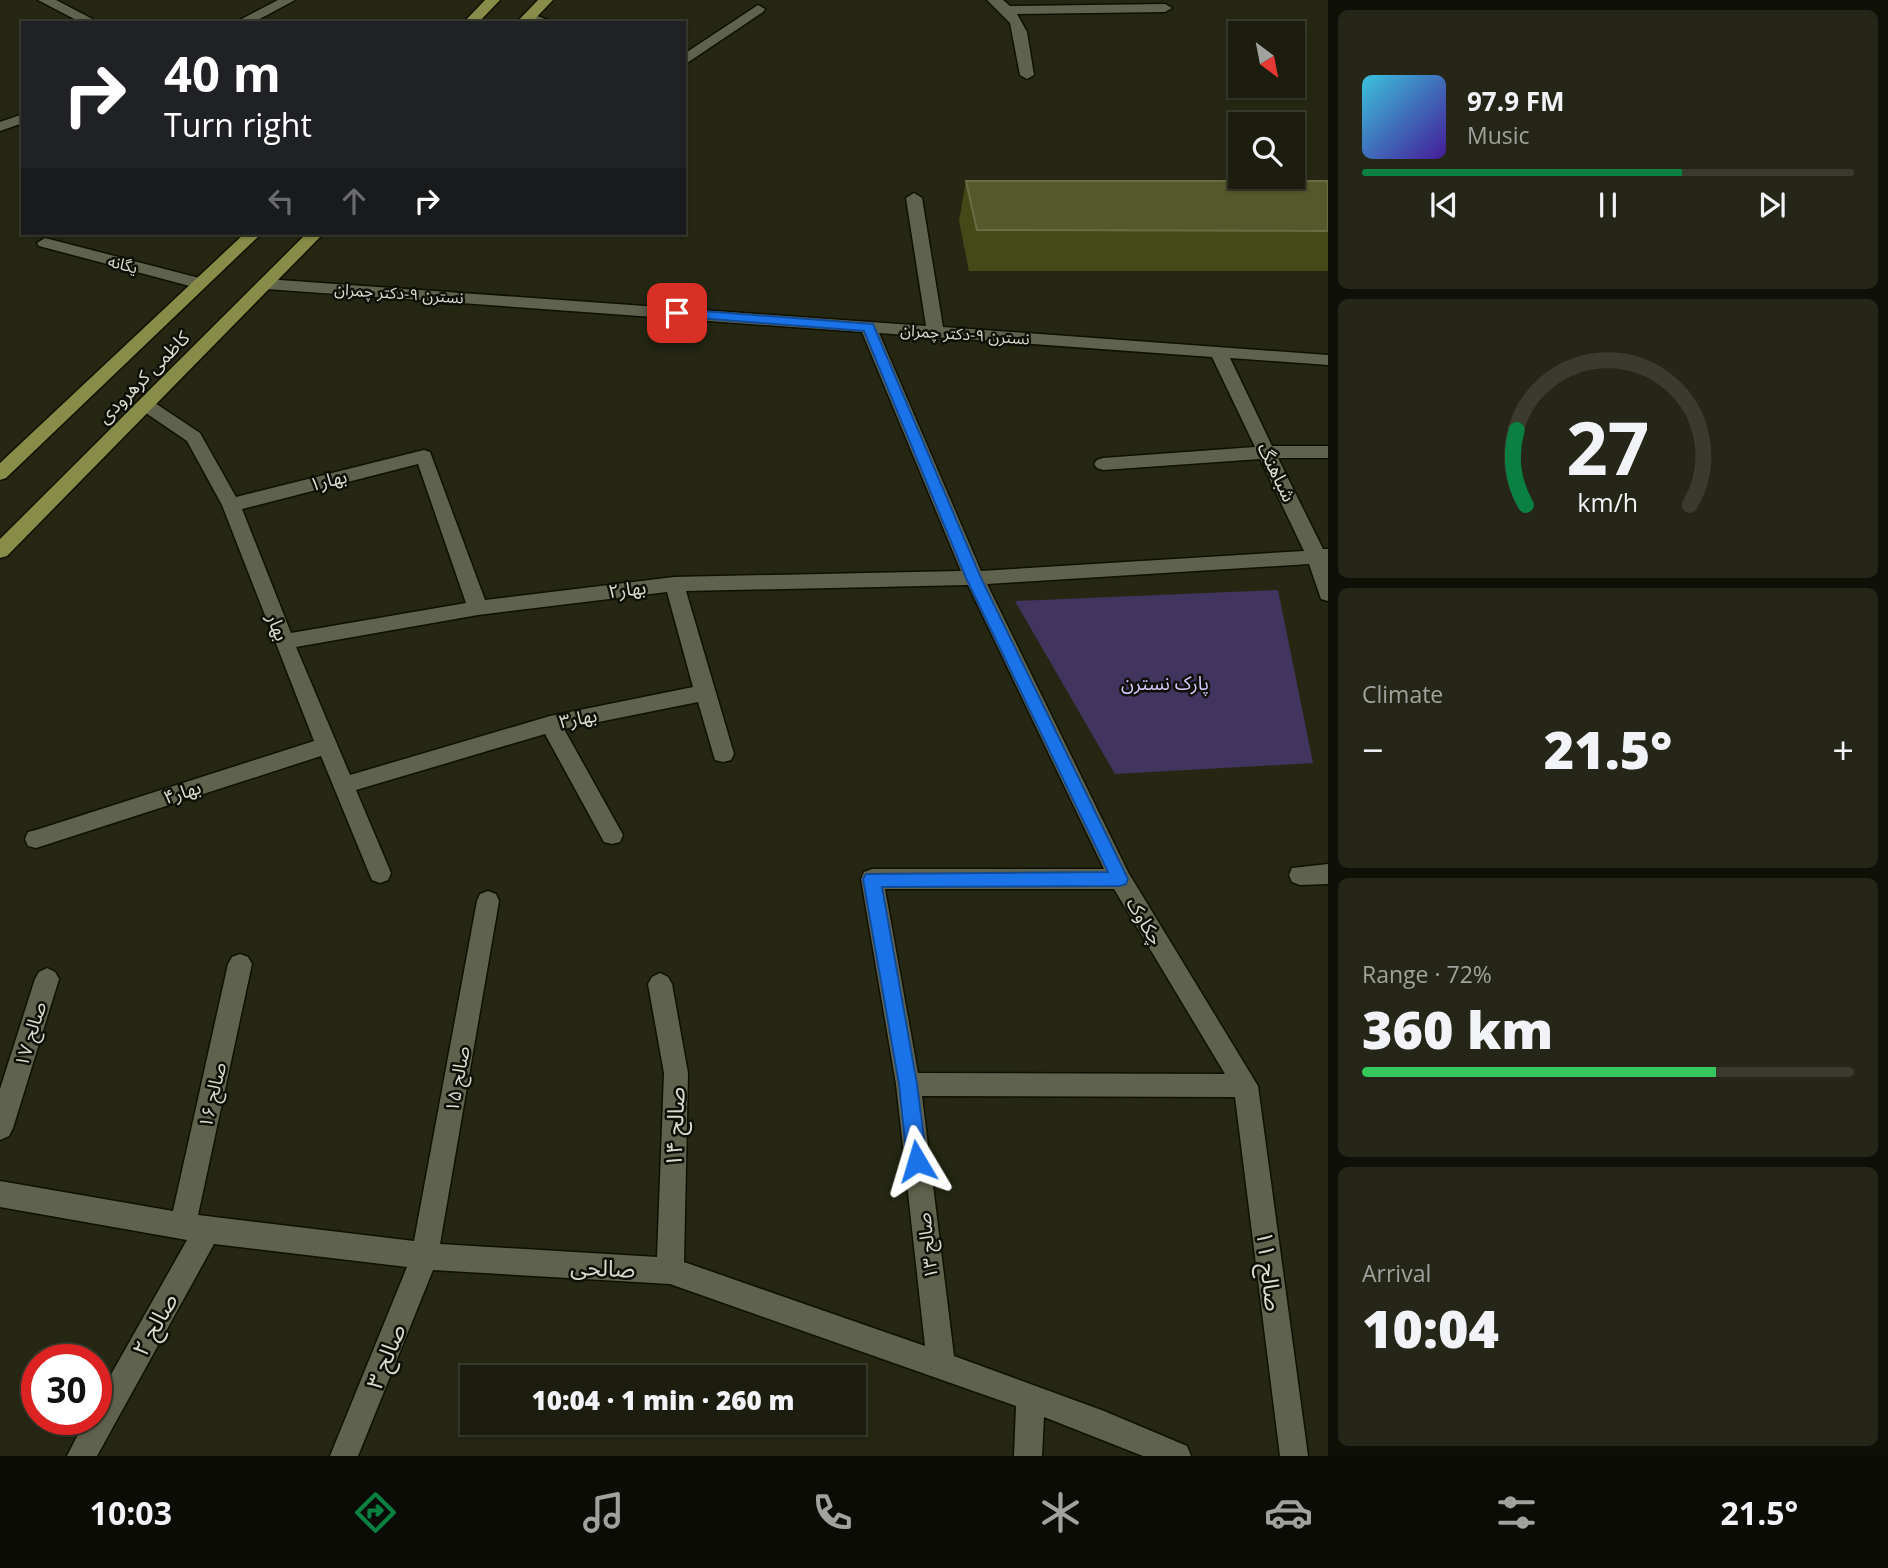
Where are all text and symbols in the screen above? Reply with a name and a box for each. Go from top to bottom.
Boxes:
north arrow [1228,21,1306,98]
map controls [1228,21,1305,189]
text: 40 m [164,40,281,106]
icon: right [49,49,140,140]
text: 97.9 FM [1467,83,1565,119]
text: Turn right [164,103,312,146]
button: search [1228,112,1305,189]
text: Music [1467,119,1530,151]
icon: left [262,182,300,220]
icon: ahead [335,182,373,220]
icon: right [408,182,446,220]
icon: previous [1425,186,1463,224]
icon: pause [1589,186,1627,224]
icon: next [1753,186,1791,224]
street label: یگانه [106,250,140,278]
street label: نسترن ۹-دکتر چمران [334,278,464,309]
pin [647,283,707,343]
icon: arrive [658,294,696,332]
street label: نسترن ۹-دکتر چمران [900,319,1030,350]
street label: کاظمی کرهرودی [91,324,196,429]
text: 27 [1566,397,1650,496]
street label: شباهنگ [1252,438,1302,506]
street label: بهار۱ [306,463,350,497]
text: km/h [1578,485,1638,519]
street label: بهار۲ [606,574,648,604]
street label: بهار [261,609,295,644]
park label: پارک نسترن [1121,670,1209,696]
text: Climate [1362,678,1443,710]
street label: بهار۳ [557,702,599,734]
text: 21.5° [1544,713,1672,784]
text: − [1362,723,1384,775]
text: + [1832,723,1854,775]
street label: بهار۴ [160,774,204,810]
street label: چکاوک [1121,892,1169,950]
text: Range · 72% [1362,958,1492,990]
text: 360 km [1362,993,1553,1064]
street label: صالح ۱۷ [8,998,54,1070]
street label: صالح ۱۵ [438,1044,478,1114]
street label: صالح ۱۶ [192,1060,234,1131]
street label: صالح ۱۴ [657,1086,693,1168]
position arrow [880,1124,954,1198]
street label: صالح ۱۳ [910,1211,946,1281]
street label: صالح ۱۱ [1247,1229,1291,1313]
street label: صالحی [570,1249,636,1285]
text: Arrival [1362,1257,1431,1289]
street label: صالح ۲ [124,1287,186,1362]
text: 10:04 [1362,1292,1499,1363]
street label: صالح ۳ [358,1319,414,1394]
speed limit sign: 30 [21,1344,112,1435]
text: 10:04 · 1 min · 260 m [532,1382,794,1418]
icon: directions [351,1488,400,1537]
icon: music [579,1488,628,1537]
icon: phone [808,1488,857,1537]
icon: climate [1036,1488,1085,1537]
icon: car [1264,1488,1313,1537]
icon: filters [1492,1488,1541,1537]
text: 10:03 [90,1491,172,1534]
text: 21.5° [1721,1491,1798,1534]

